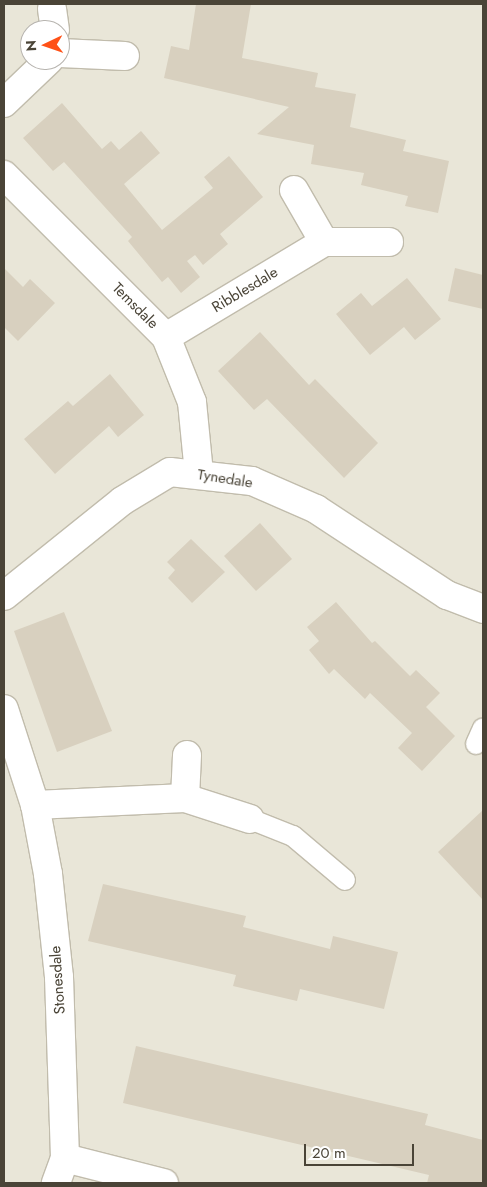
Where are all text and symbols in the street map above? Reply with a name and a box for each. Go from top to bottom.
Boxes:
north arrow [20,20,70,70]
text: N [21,40,41,52]
street label: Ribblesdale [209,263,281,317]
street label: Temsdale [108,279,162,333]
street label: Tynedale [196,466,254,492]
street label: Stonesdale [47,945,69,1015]
scale bar [307,1134,417,1166]
text: 20 m [312,1142,346,1164]

